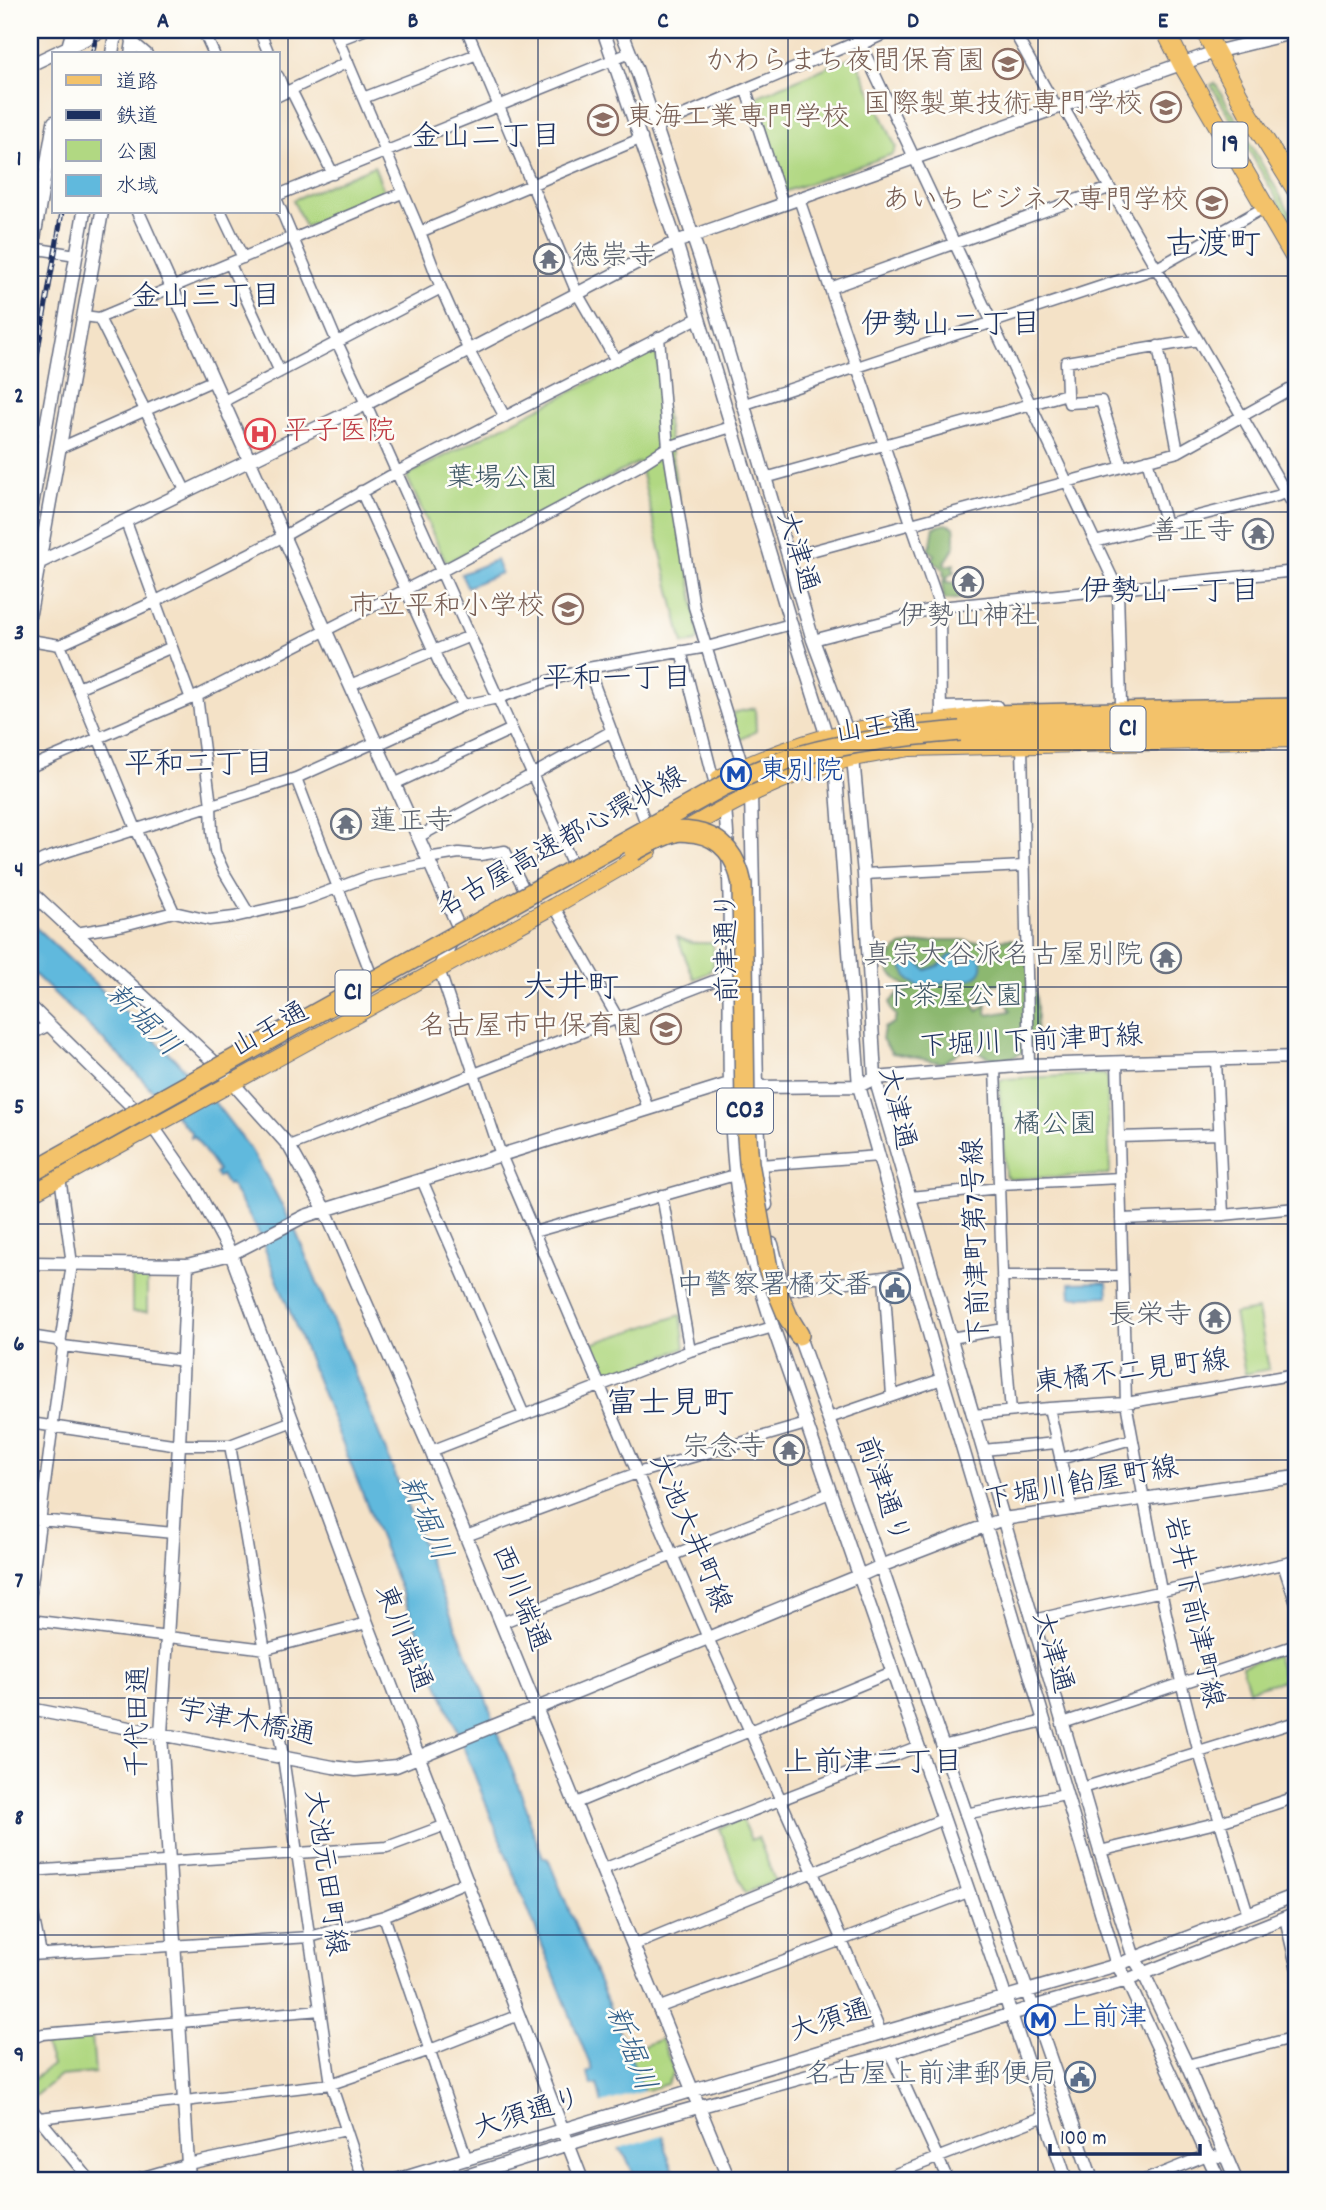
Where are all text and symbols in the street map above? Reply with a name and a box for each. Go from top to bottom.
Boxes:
text: A [157,6,169,39]
text: B [408,6,419,39]
text: C [657,6,669,39]
text: D [907,6,919,39]
text: E [1158,6,1169,39]
place label: かわらまち夜間保育園 [705,44,985,84]
school or university icon: かわらまち夜間保育園 [991,47,1025,81]
legend [52,52,280,214]
text: 道路 [116,69,158,99]
place label: 国際製菓技術専門学校 [863,87,1143,127]
school or university icon: 国際製菓技術専門学校 [1149,90,1183,124]
place label: 東海工業専門学校 [626,100,850,140]
text: 鉄道 [116,103,158,133]
school or university icon: 東海工業専門学校 [586,103,620,137]
district label: 金山二丁目 [411,118,561,161]
road number: 19 [1212,122,1248,168]
text: 公園 [116,139,158,169]
text: 1 [16,144,22,177]
text: 水域 [116,173,158,203]
place label: あいちビジネス専門学校 [882,183,1189,223]
school or university icon: あいちビジネス専門学校 [1195,186,1229,220]
district label: 古渡町 [1165,224,1261,270]
place label: 徳崇寺 [572,239,656,279]
temple icon: 徳崇寺 [532,242,566,276]
district label: 金山三丁目 [131,278,281,321]
district label: 伊勢山二丁目 [861,306,1041,349]
text: 2 [14,381,24,414]
place label: 平子医院 [283,414,395,454]
hospital icon: 平子医院 [243,417,277,451]
park label: 葉場公園 [446,461,558,501]
street label: 大津通 [764,507,826,599]
place label: 善正寺 [1151,514,1235,554]
temple icon: 善正寺 [1241,517,1275,551]
temple icon: 伊勢山神社 [951,565,985,599]
district label: 伊勢山一丁目 [1080,573,1260,616]
place label: 市立平和小学校 [349,589,545,629]
school or university icon: 市立平和小学校 [551,592,585,626]
place label: 伊勢山神社 [898,599,1038,639]
text: 3 [14,618,24,651]
district label: 平和一丁目 [542,660,692,703]
street label: 山王通 [832,704,922,756]
road number: C1 [1110,706,1146,751]
district label: 平和二丁目 [124,746,274,789]
place label: 東別院 [759,754,843,794]
metro station icon: 東別院 [719,757,753,791]
street label: 名古屋高速都心環状線 [430,759,694,929]
place label: 蓮正寺 [369,804,453,844]
temple icon: 蓮正寺 [329,807,363,841]
text: 4 [14,855,24,888]
street label: 前津通り [709,891,751,1003]
place label: 真宗大谷派名古屋別院 [863,938,1143,978]
temple icon: 真宗大谷派名古屋別院 [1149,941,1183,975]
district label: 大井町 [523,967,619,1013]
road number: C1 [336,970,370,1016]
water label: 新堀川 [94,975,188,1069]
park label: 下茶屋公園 [883,979,1023,1019]
street label: 山王通 [225,994,317,1070]
place label: 名古屋市中保育園 [419,1009,643,1049]
school or university icon: 名古屋市中保育園 [649,1012,683,1046]
street label: 下堀川下前津町線 [918,1018,1144,1070]
street label: 大津通 [865,1064,923,1154]
road number: C03 [717,1088,773,1134]
text: 5 [14,1092,24,1125]
park label: 橘公園 [1013,1107,1097,1147]
street label: 下前津町第7号線 [955,1137,1003,1345]
place label: 中警察署橘交番 [676,1268,872,1308]
public building icon: 中警察署橘交番 [878,1271,912,1305]
place label: 長栄寺 [1108,1298,1192,1338]
temple icon: 長栄寺 [1198,1301,1232,1335]
text: 6 [13,1329,25,1362]
street label: 東橘不二見町線 [1032,1342,1232,1406]
district label: 富士見町 [606,1383,734,1429]
place label: 宗念寺 [682,1430,766,1470]
street label: 前津通り [843,1432,917,1550]
temple icon: 宗念寺 [772,1433,806,1467]
street label: 大池大井町線 [637,1449,739,1619]
street label: 下堀川飴屋町線 [982,1449,1182,1523]
water label: 新堀川 [386,1469,460,1569]
street label: 岩井下前津町線 [1151,1512,1231,1712]
street label: 西川端通 [478,1540,558,1658]
text: 7 [15,1566,24,1599]
street label: 東川端通 [362,1580,440,1698]
street label: 大津通 [1019,1607,1081,1699]
street label: 千代田通 [120,1666,162,1778]
street label: 宇津木橋通 [173,1692,319,1758]
district label: 上前津二丁目 [783,1744,963,1787]
street label: 大池元田町線 [292,1787,354,1959]
text: 8 [14,1803,24,1836]
street label: 大須通 [785,1992,877,2054]
water label: 新堀川 [592,1999,664,2099]
place label: 上前津 [1063,2000,1147,2040]
metro station icon: 上前津 [1023,2003,1057,2037]
text: 9 [14,2040,24,2073]
place label: 名古屋上前津郵便局 [805,2057,1057,2097]
public building icon: 名古屋上前津郵便局 [1063,2060,1097,2094]
street label: 大須通り [469,2080,587,2152]
scale bar [1050,2112,1200,2156]
text: 100 m [1060,2125,1107,2155]

